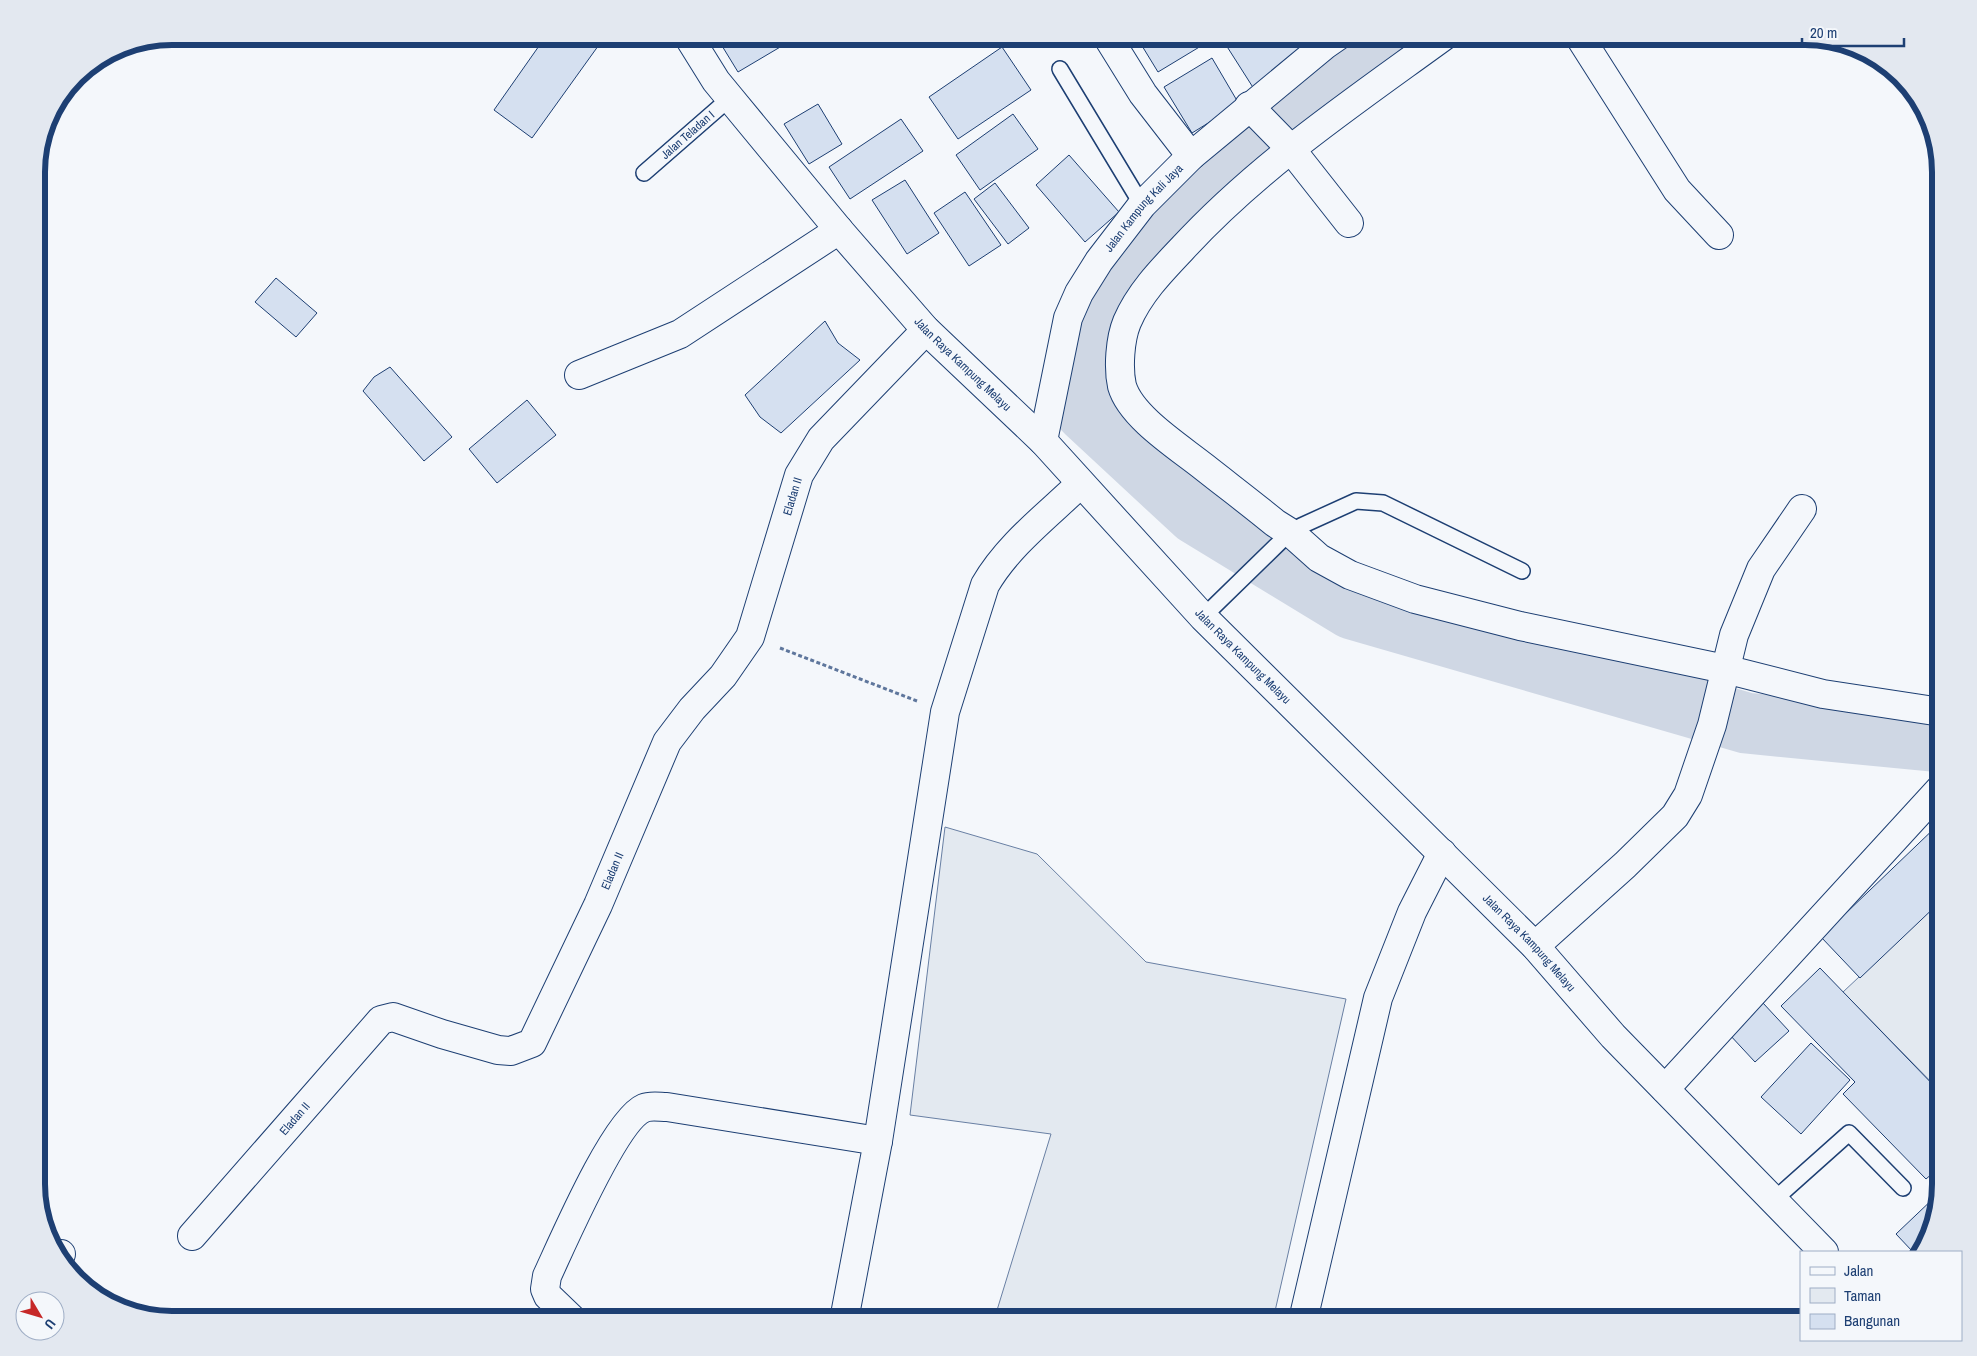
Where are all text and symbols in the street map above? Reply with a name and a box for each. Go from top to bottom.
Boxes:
scale bar [1802,15,1904,47]
text: 20 m [1810,22,1837,43]
street label: Jalan Teladan I [658,107,718,163]
street label: Jalan Kampung Kali Jaya [1101,160,1187,255]
street label: Jalan Raya Kampung Melayu [911,314,1015,415]
street label: Eladan II [779,475,806,517]
street label: Jalan Raya Kampung Melayu [1192,605,1294,708]
street label: Eladan II [597,850,627,892]
street label: Jalan Raya Kampung Melayu [1479,891,1579,995]
street label: Eladan II [276,1099,314,1139]
legend [1800,1251,1962,1341]
text: Jalan [1844,1260,1873,1281]
text: Taman [1844,1285,1881,1306]
north arrow [15,1291,65,1341]
text: Bangunan [1844,1310,1900,1331]
text: U [41,1315,60,1333]

